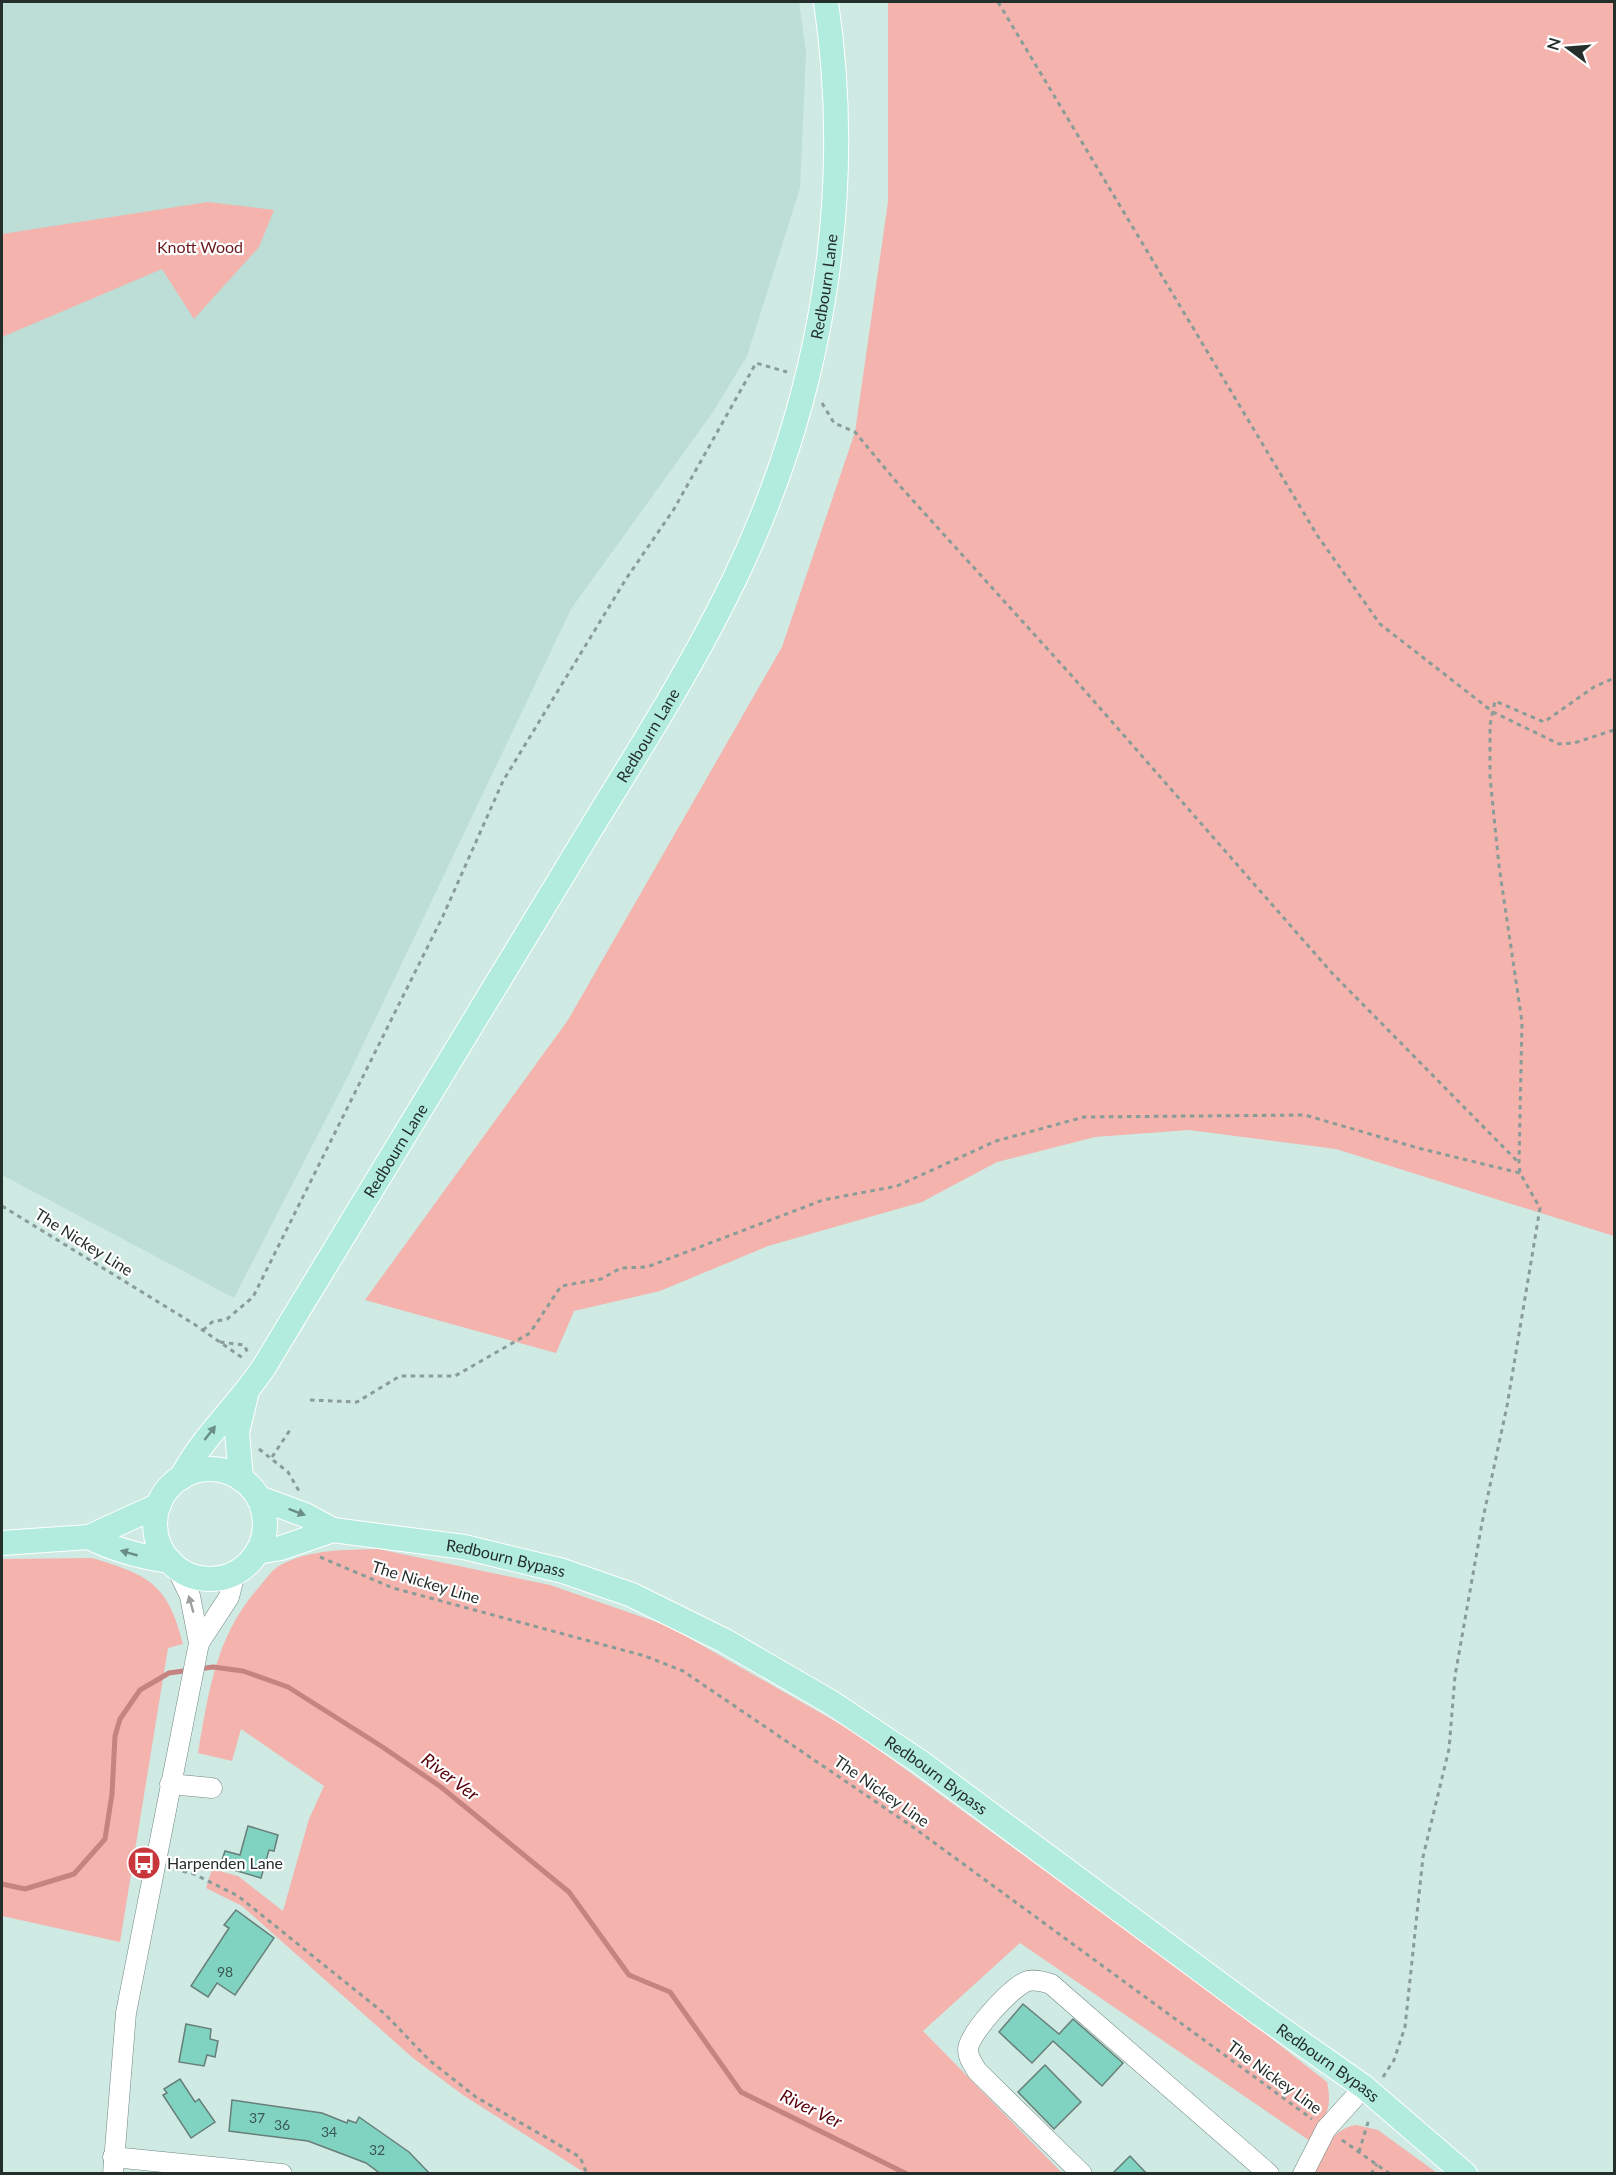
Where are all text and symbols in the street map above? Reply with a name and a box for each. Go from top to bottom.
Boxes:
north arrow [1538,18,1598,78]
text: N [1542,35,1564,52]
street label: Redbourn Lane [806,233,841,341]
park label: Knott Wood [157,237,243,256]
street label: Redbourn Lane [612,685,683,786]
street label: Redbourn Lane [359,1100,431,1201]
street label: The Nickey Line [32,1204,137,1279]
one-way arrow [203,1426,215,1441]
one-way arrow [288,1507,306,1517]
street label: Redbourn Bypass [445,1535,568,1580]
one-way arrow [119,1548,137,1557]
street label: The Nickey Line [370,1556,482,1607]
one-way arrow [186,1595,196,1613]
street label: Redbourn Bypass [882,1731,992,1818]
water label: River Ver [418,1748,484,1805]
street label: The Nickey Line [831,1751,933,1830]
bus stop icon: Harpenden Lane [126,1845,162,1881]
place label: Harpenden Lane [167,1853,283,1872]
house number: 98 [217,1963,233,1980]
street label: Redbourn Bypass [1273,2019,1384,2105]
street label: The Nickey Line [1225,2036,1326,2117]
water label: River Ver [777,2084,847,2133]
house number: 37 [249,2109,265,2126]
house number: 36 [274,2116,290,2133]
house number: 34 [321,2123,337,2140]
house number: 32 [369,2141,385,2158]

